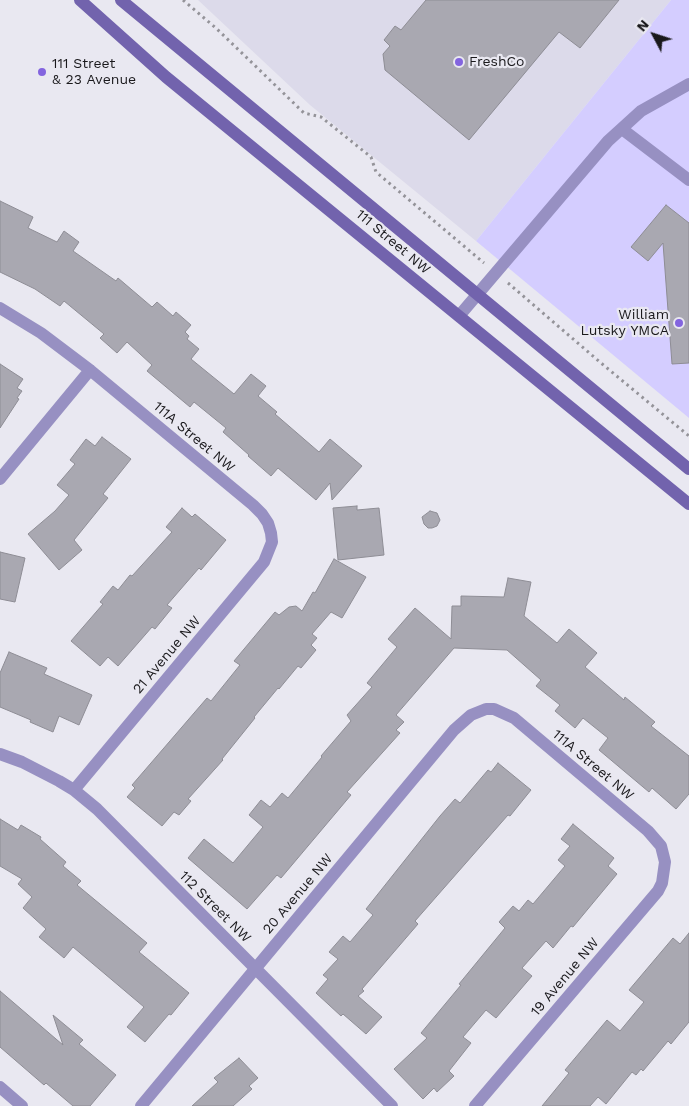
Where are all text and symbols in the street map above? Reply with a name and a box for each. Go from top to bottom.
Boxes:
north arrow [629,10,679,60]
text: N [633,16,652,34]
place label: FreshCo [469,54,525,70]
place label: 111 Street & 23 Avenue [52,56,136,88]
marker: FreshCo [453,56,465,68]
marker: 111 Street & 23 Avenue [36,66,48,78]
street label: 111 Street NW [352,206,434,278]
place label: William Lutsky YMCA [580,307,669,340]
marker: William Lutsky YMCA [673,317,685,329]
street label: 111A Street NW [150,398,238,476]
street label: 21 Avenue NW [130,613,204,697]
street label: 111A Street NW [549,726,637,804]
street label: 20 Avenue NW [260,850,336,938]
street label: 112 Street NW [176,868,254,946]
street label: 19 Avenue NW [527,934,603,1020]

